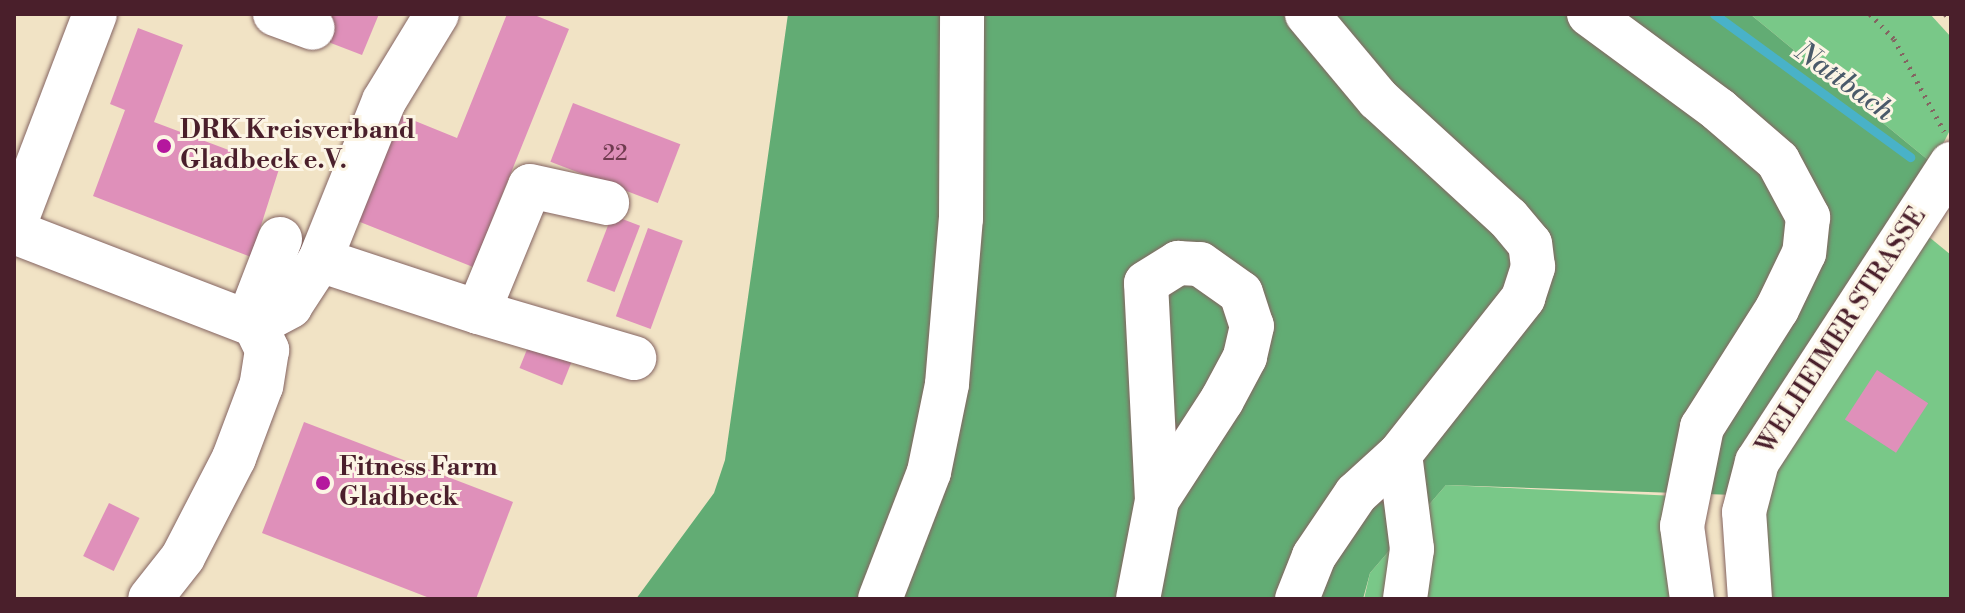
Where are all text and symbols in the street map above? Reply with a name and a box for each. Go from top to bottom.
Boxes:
water label: Nattbach [1788,35,1900,129]
place label: DRK Kreisverband Gladbeck e.V. [180,115,415,176]
marker: DRK Kreisverband Gladbeck e.V. [155,137,173,155]
house number: 22 [602,141,628,167]
street label: WELHEIMER STRASSE [1750,202,1934,460]
place label: Fitness Farm Gladbeck [339,452,498,514]
marker: Fitness Farm Gladbeck [314,474,332,492]

